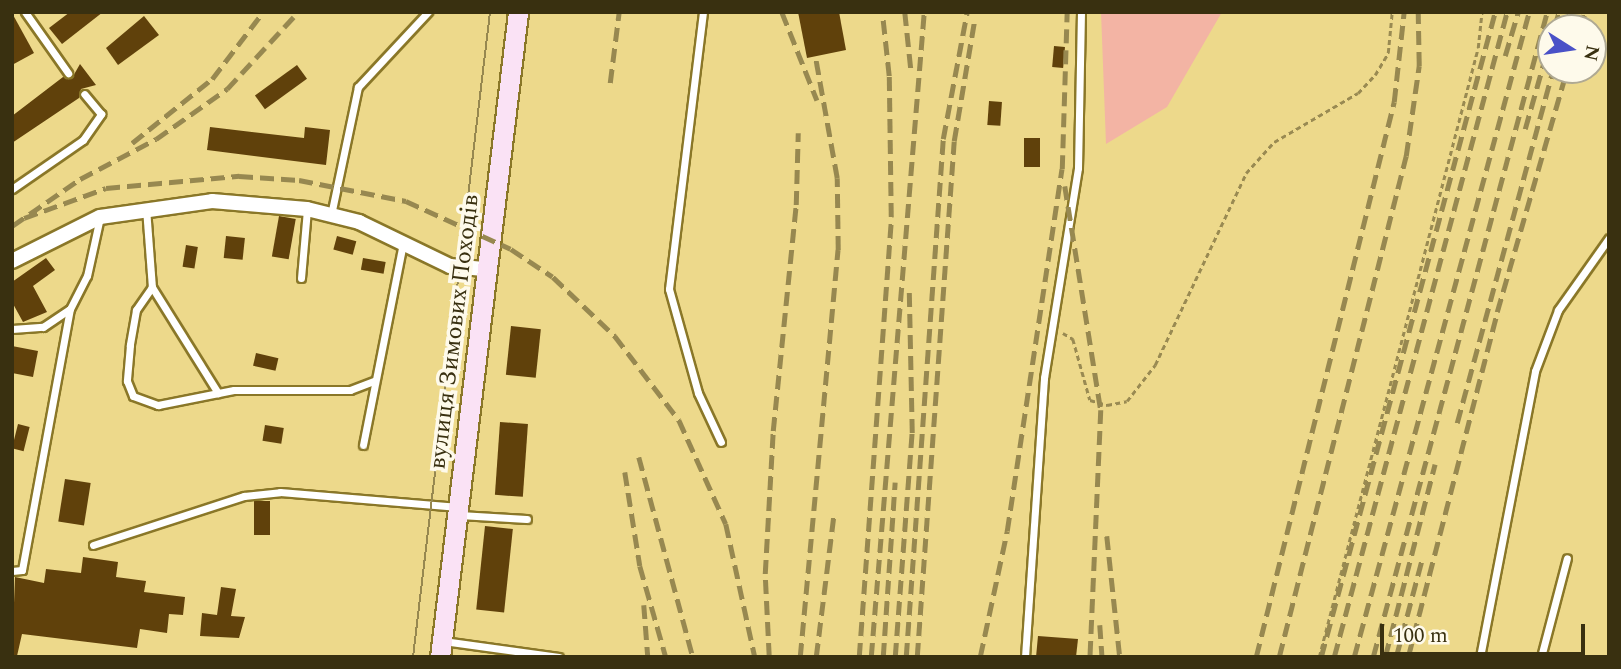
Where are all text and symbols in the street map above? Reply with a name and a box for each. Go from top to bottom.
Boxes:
north arrow [1537,14,1607,84]
text: N [1575,42,1607,64]
street label: вулиця Зимових Походів [424,193,486,471]
scale bar [1383,610,1588,654]
text: 100 m [1393,620,1448,652]

